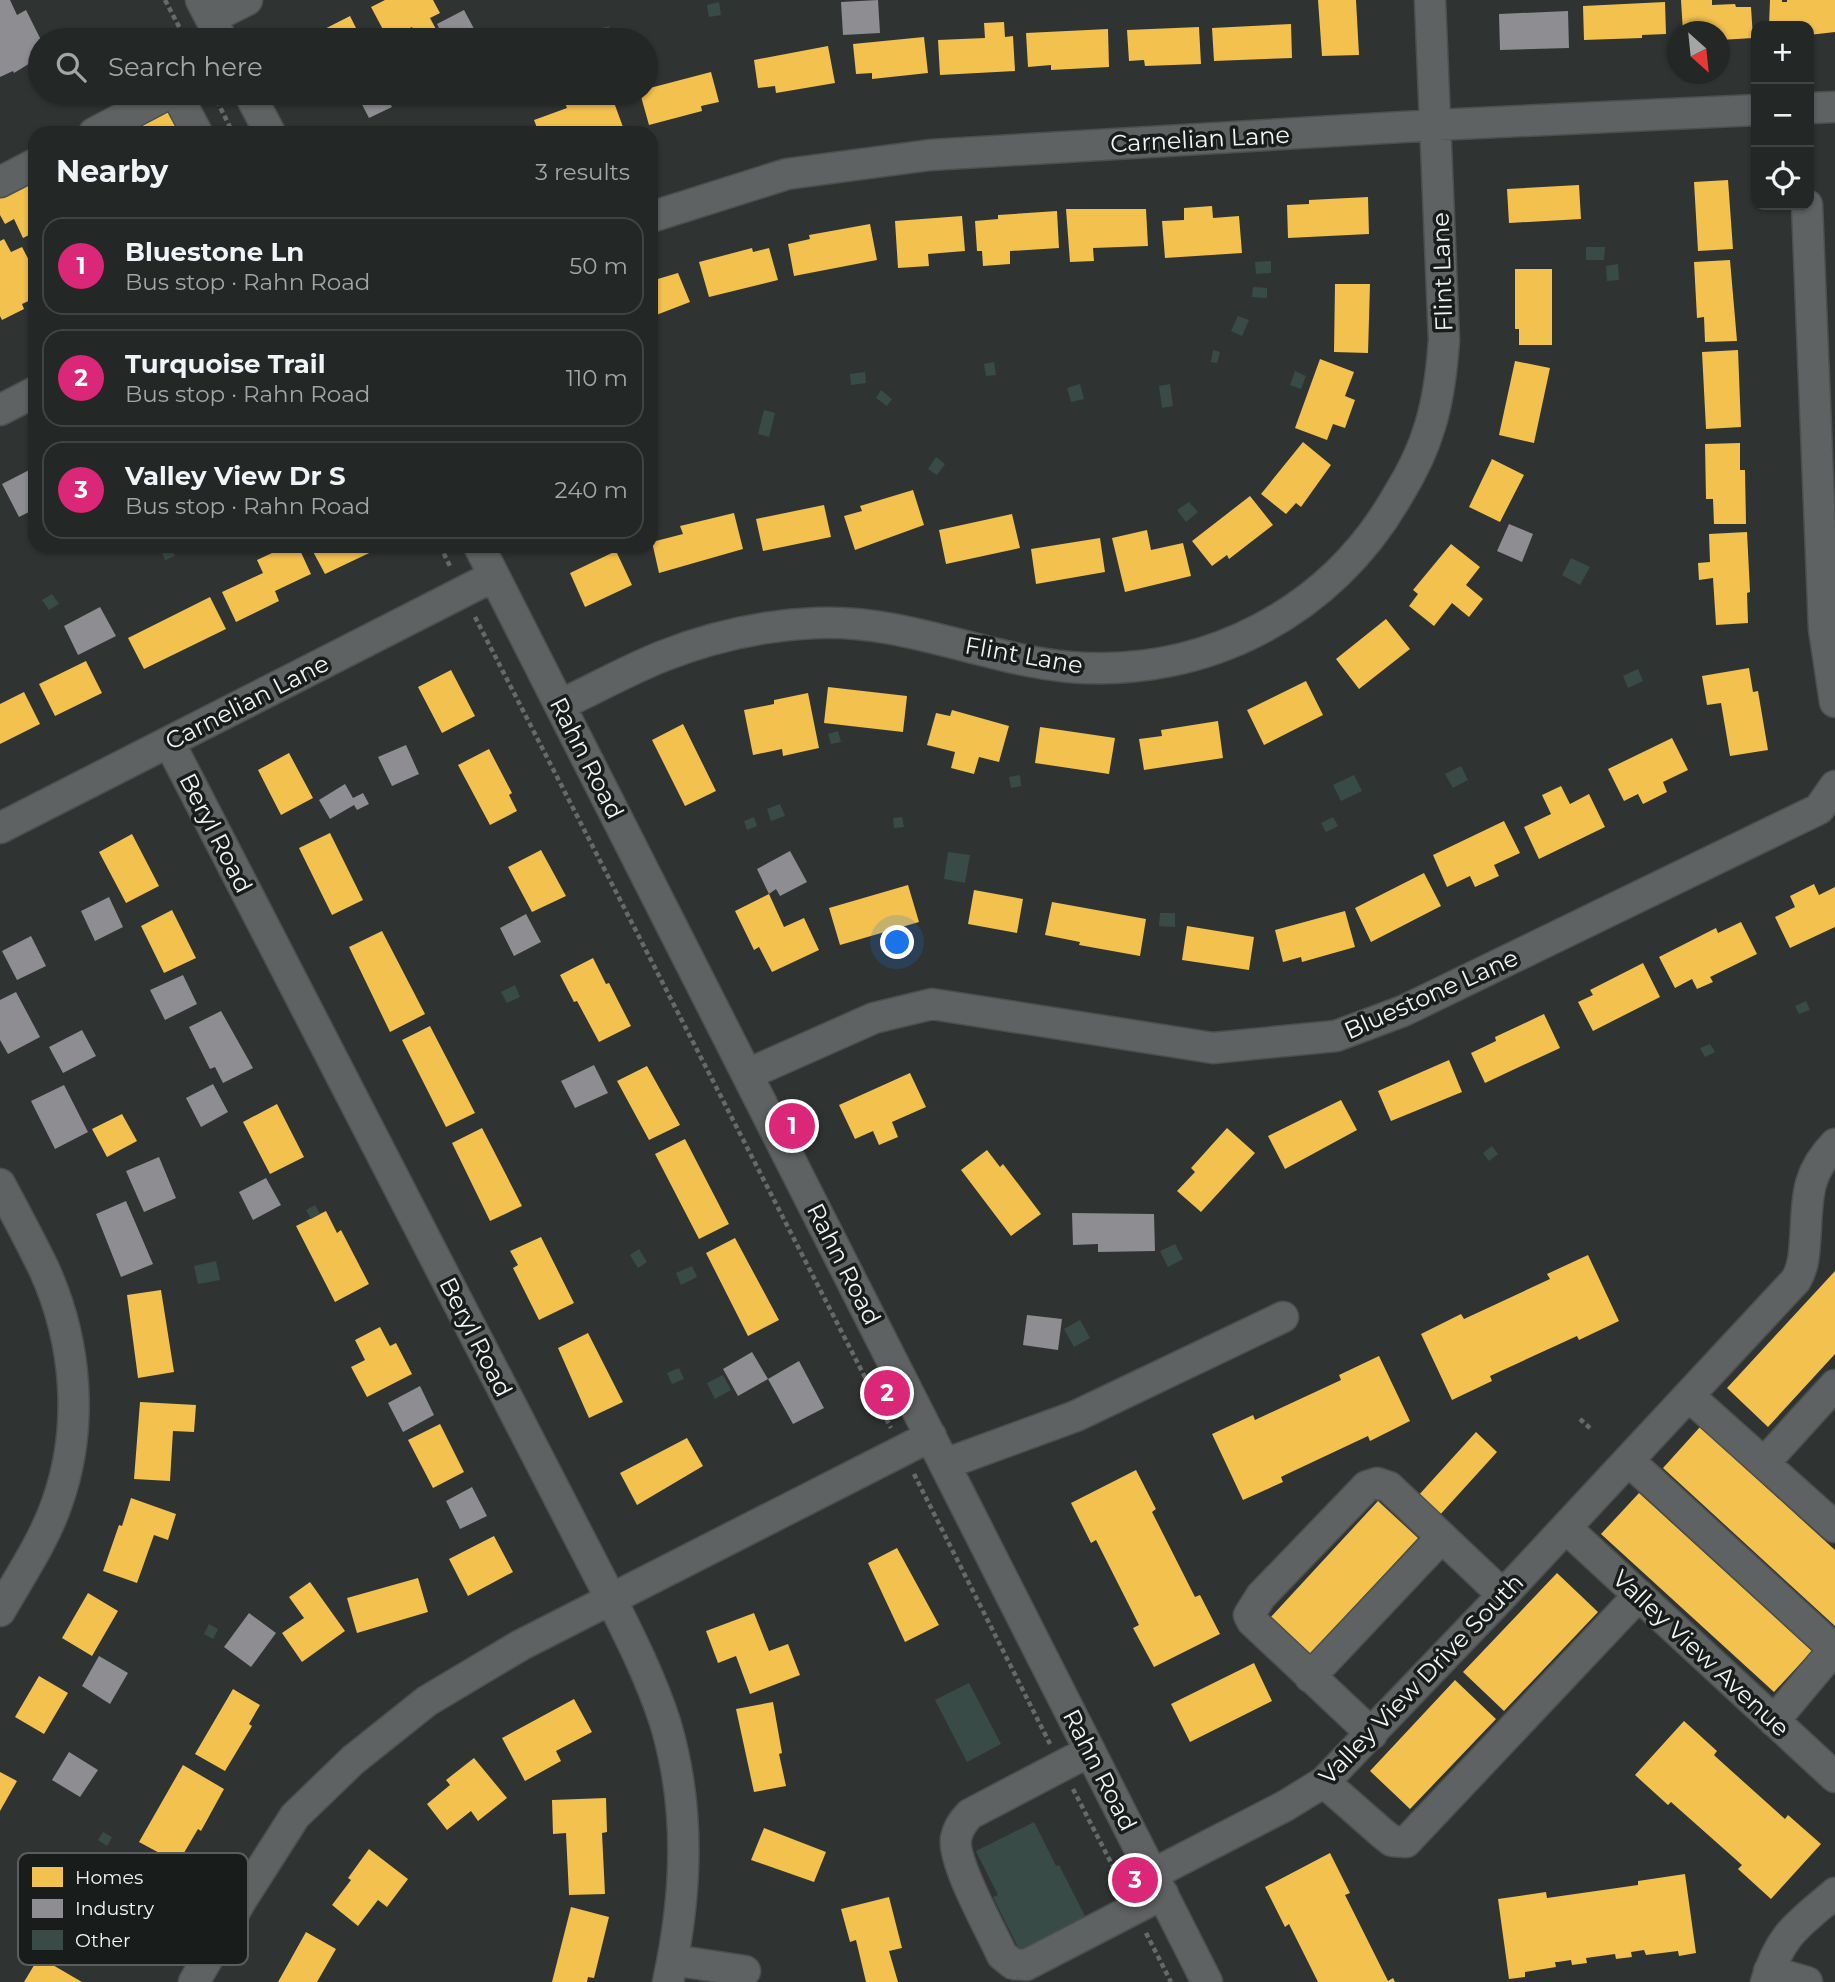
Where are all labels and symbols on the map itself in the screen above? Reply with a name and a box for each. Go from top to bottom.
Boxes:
north arrow [1667,21,1730,84]
street label: Carnelian Lane [1109,120,1291,158]
street label: Flint Lane [1425,212,1459,332]
street label: Flint Lane [963,630,1085,680]
street label: Carnelian Lane [160,648,334,756]
street label: Rahn Road [544,692,630,824]
street label: Beryl Road [173,768,259,898]
your location [880,925,914,959]
street label: Bluestone Lane [1340,943,1522,1045]
pin: 1 [769,1100,815,1152]
street label: Rahn Road [801,1198,887,1330]
street label: Beryl Road [433,1272,519,1402]
pin: 2 [864,1367,910,1419]
street label: Valley View Avenue [1607,1564,1795,1742]
street label: Valley View Drive South [1313,1568,1529,1790]
street label: Rahn Road [1057,1704,1143,1836]
legend [18,1853,248,1965]
pin: 3 [1112,1854,1158,1906]
text: Homes [75,1866,143,1889]
text: Industry [75,1897,155,1920]
text: Other [75,1929,131,1952]

